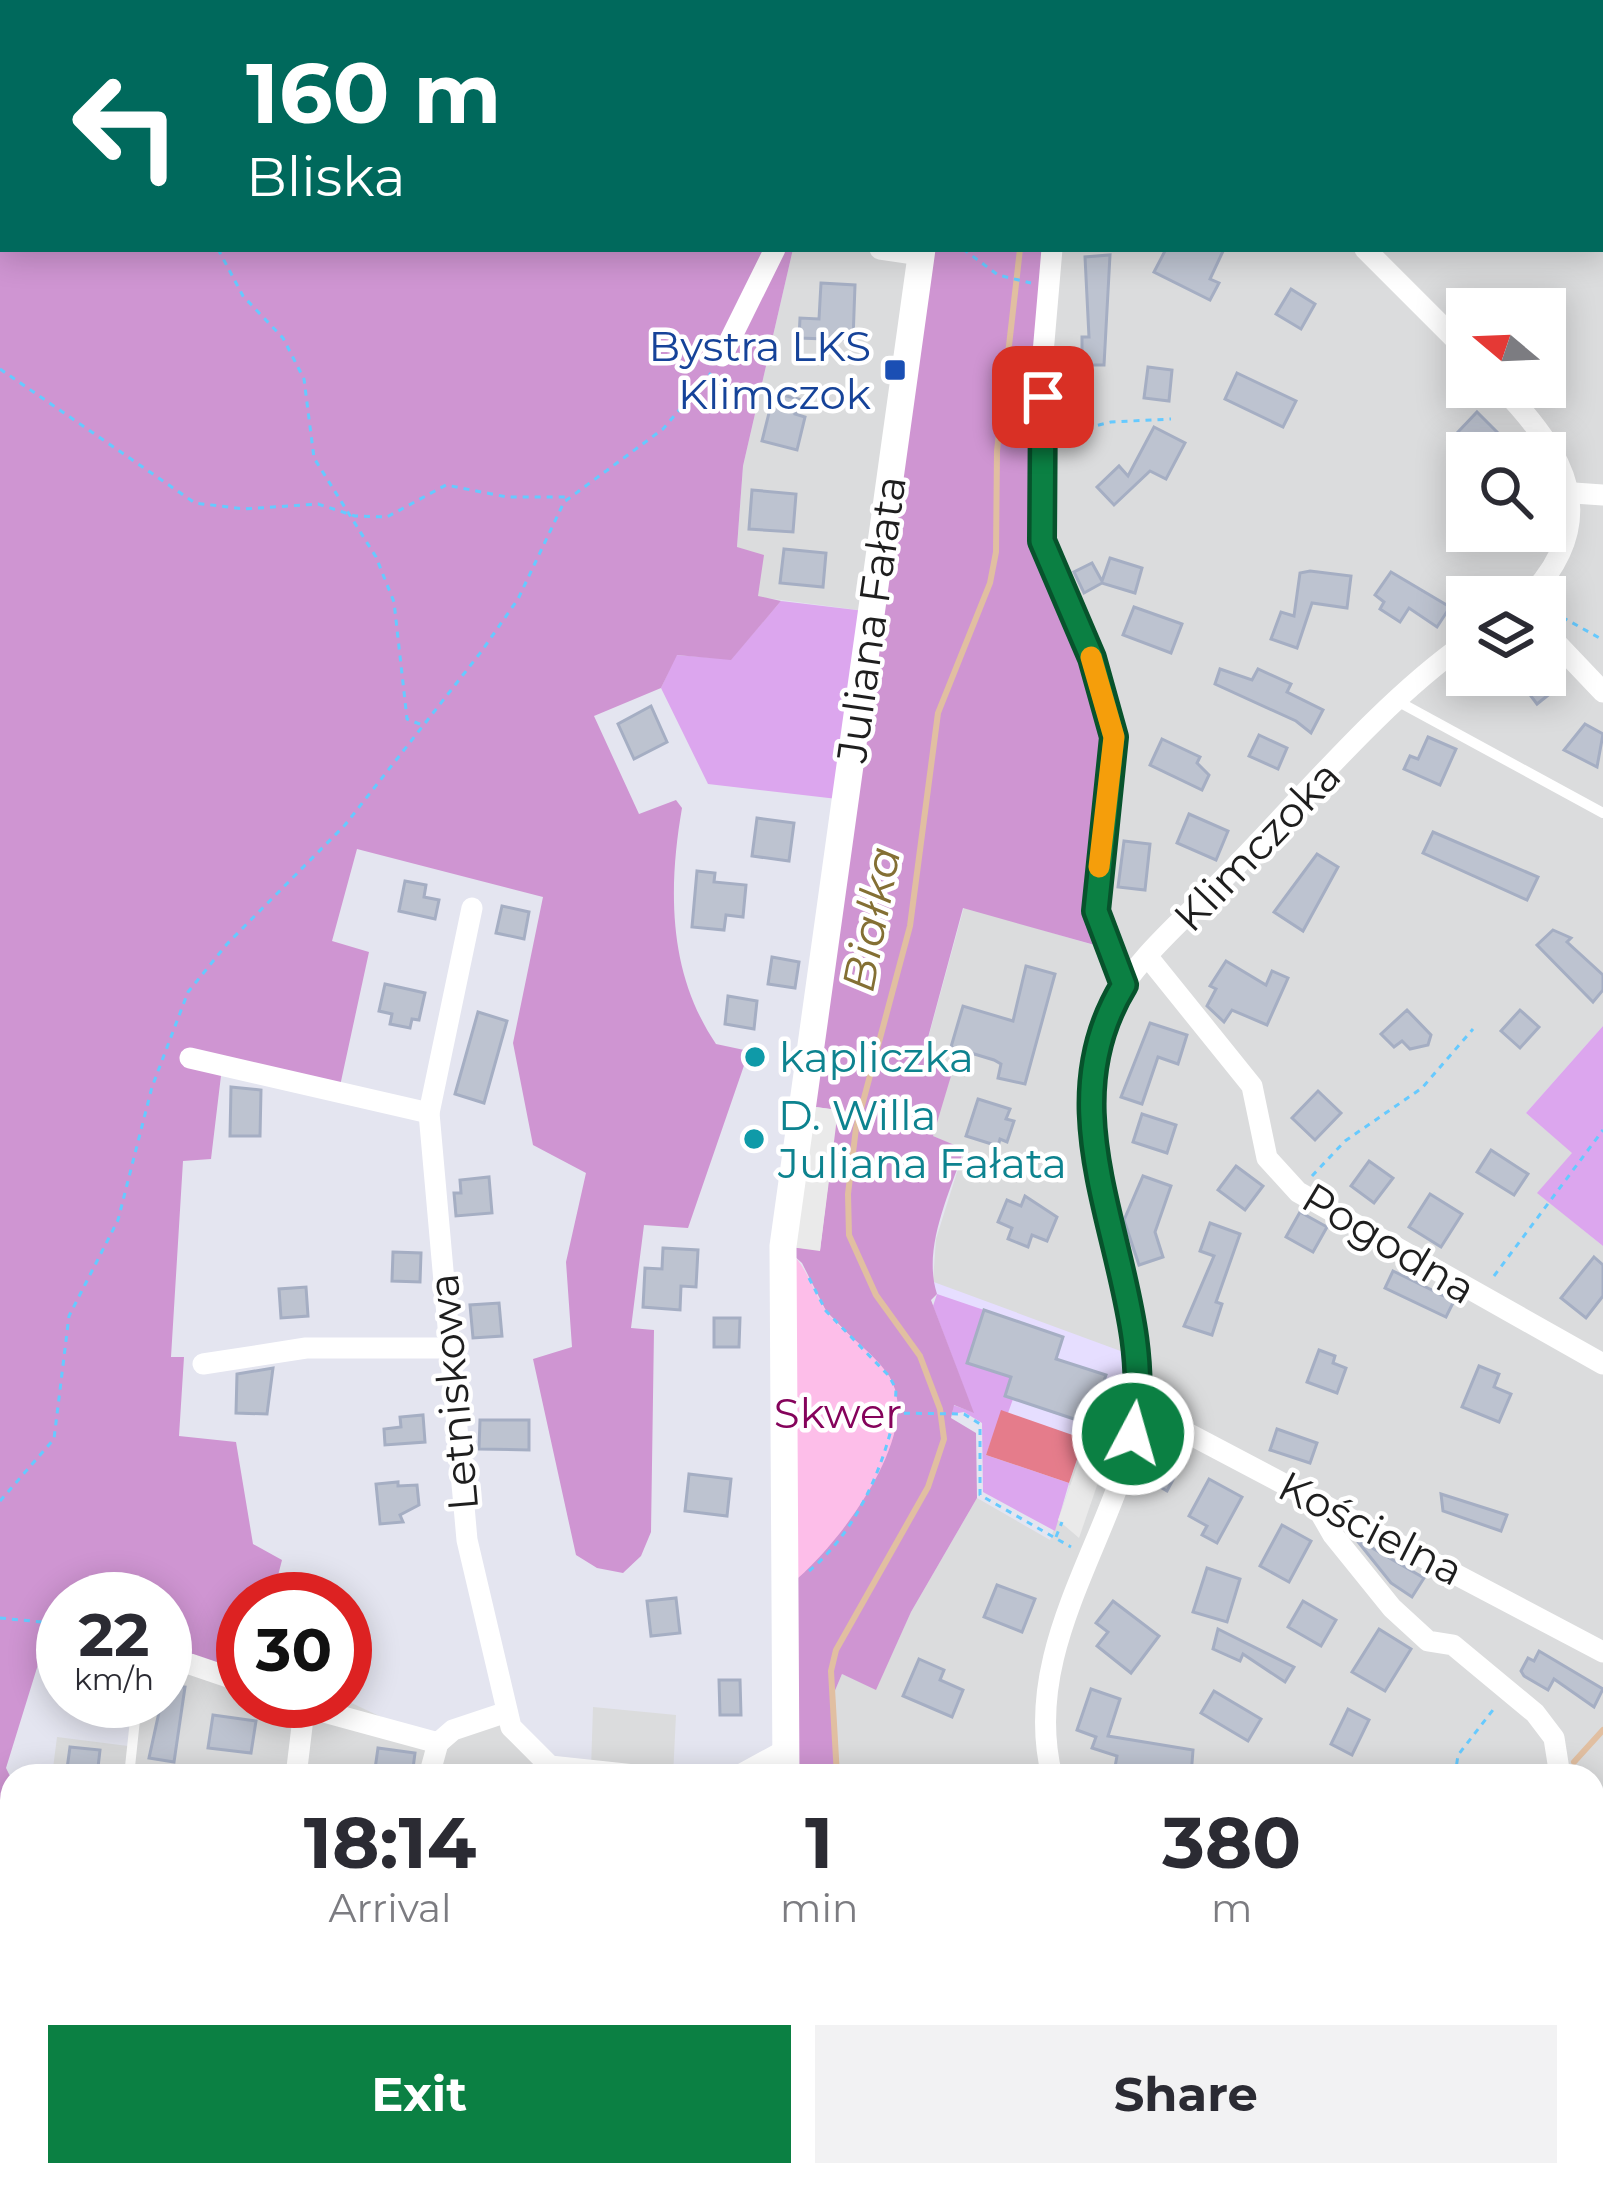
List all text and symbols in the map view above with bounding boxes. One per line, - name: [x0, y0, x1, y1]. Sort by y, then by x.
- text: 160 m: [246, 42, 501, 144]
- icon: left: [48, 48, 204, 204]
- text: Bliska: [246, 144, 406, 210]
- north arrow: [1446, 288, 1566, 408]
- map controls: [1446, 288, 1566, 696]
- place label: Bystra LKS Klimczok: [649, 320, 871, 420]
- pin: [992, 346, 1094, 448]
- marker: Bystra LKS Klimczok: [882, 357, 908, 383]
- icon: arrive: [1010, 364, 1076, 430]
- button: search: [1446, 432, 1566, 552]
- street label: Juliana Fałata: [825, 472, 917, 767]
- button: layers: [1446, 576, 1566, 696]
- street label: Klimczoka: [1163, 750, 1351, 942]
- water label: Białka: [830, 842, 911, 996]
- place label: kapliczka: [779, 1031, 974, 1083]
- marker: kapliczka: [742, 1044, 768, 1070]
- place label: D. Willa Juliana Fałata: [777, 1089, 1067, 1189]
- marker: D. Willa Juliana Fałata: [741, 1126, 767, 1152]
- street label: Pogodna: [1293, 1171, 1485, 1315]
- street label: Letniskowa: [417, 1271, 489, 1513]
- position arrow: [1070, 1371, 1196, 1497]
- park label: Skwer: [774, 1387, 902, 1439]
- street label: Kościelna: [1270, 1459, 1472, 1597]
- speed limit sign: 30: [216, 1572, 372, 1728]
- text: 22: [79, 1598, 149, 1671]
- text: km/h: [74, 1661, 154, 1698]
- text: 18:14: [304, 1798, 476, 1886]
- text: 1: [805, 1798, 833, 1886]
- text: 380: [1162, 1798, 1301, 1886]
- text: Arrival: [329, 1884, 452, 1932]
- text: min: [780, 1884, 858, 1932]
- text: m: [1211, 1884, 1252, 1932]
- button: Exit: [48, 2025, 791, 2163]
- button: Share: [815, 2025, 1557, 2163]

